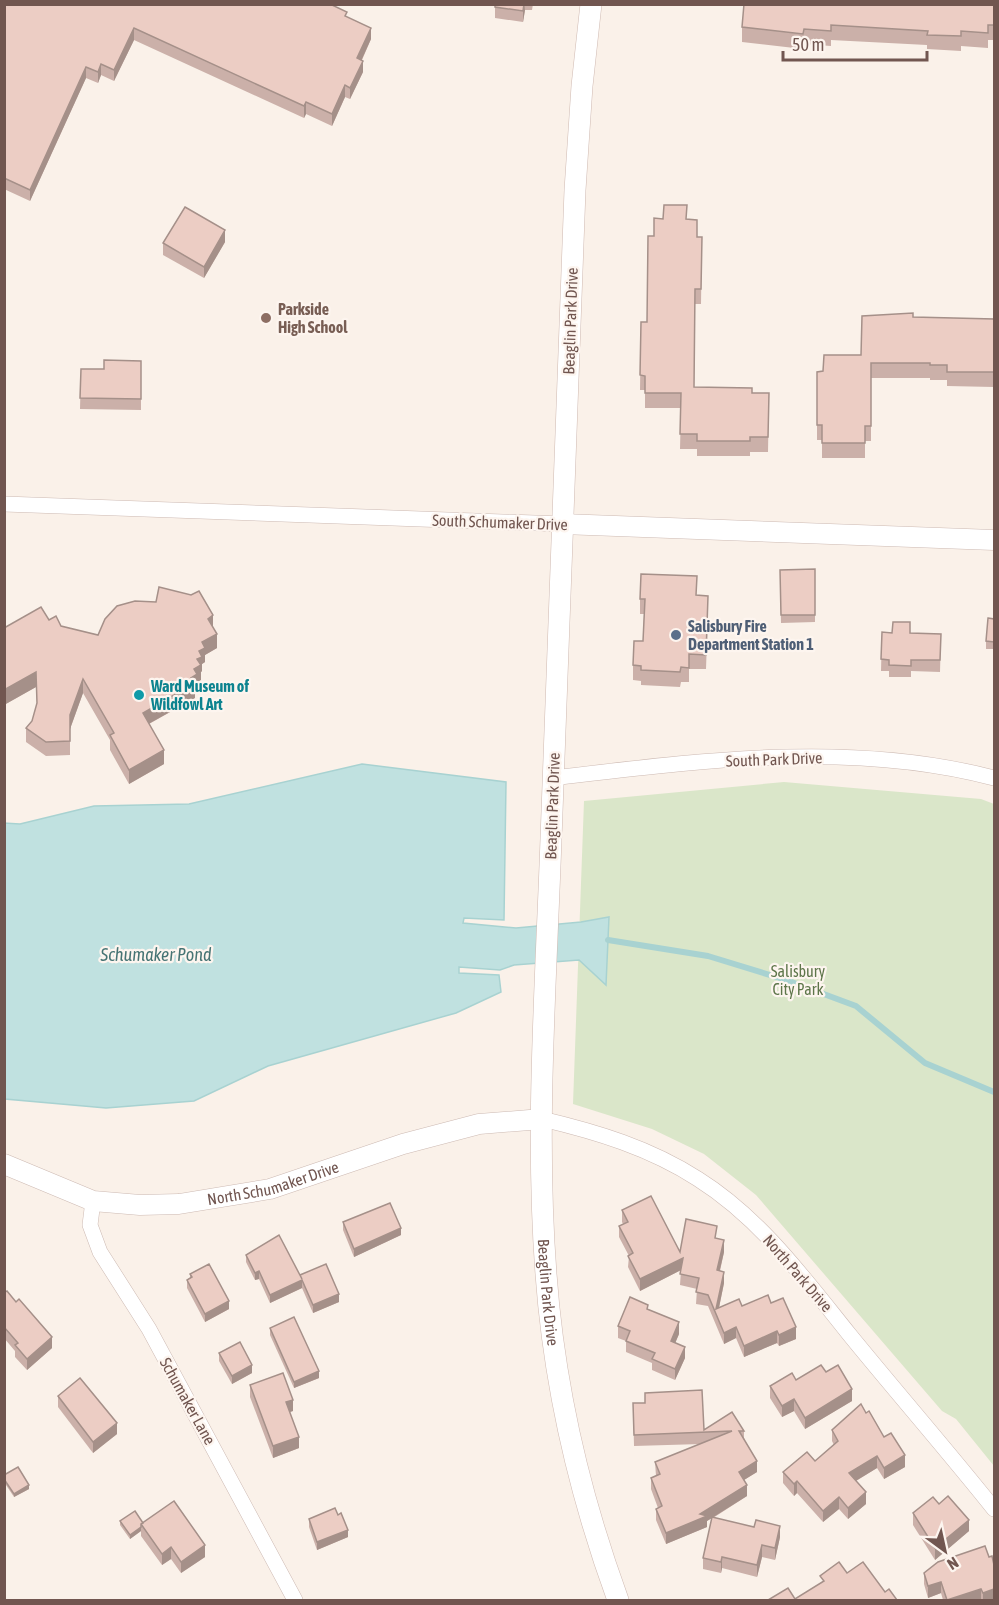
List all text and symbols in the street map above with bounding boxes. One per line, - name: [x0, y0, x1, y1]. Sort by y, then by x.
- scale bar: [783, 24, 927, 62]
- text: 50 m: [792, 34, 824, 55]
- street label: Beaglin Park Drive: [559, 267, 582, 375]
- place label: Parkside High School: [278, 300, 348, 336]
- marker: Parkside High School: [259, 311, 273, 325]
- street label: South Schumaker Drive: [432, 511, 568, 533]
- place label: Salisbury Fire Department Station 1: [688, 617, 814, 653]
- marker: Salisbury Fire Department Station 1: [669, 628, 683, 642]
- place label: Ward Museum of Wildfowl Art: [150, 677, 249, 713]
- marker: Ward Museum of Wildfowl Art: [132, 688, 146, 702]
- street label: South Park Drive: [725, 748, 823, 770]
- street label: Beaglin Park Drive: [541, 752, 564, 860]
- water label: Schumaker Pond: [100, 944, 212, 965]
- park label: Salisbury City Park: [771, 962, 826, 999]
- street label: North Schumaker Drive: [206, 1157, 341, 1208]
- street label: North Park Drive: [760, 1231, 836, 1315]
- street label: Beaglin Park Drive: [535, 1239, 563, 1347]
- street label: Schumaker Lane: [157, 1354, 219, 1448]
- north arrow: [915, 1521, 975, 1581]
- text: N: [944, 1553, 962, 1574]

